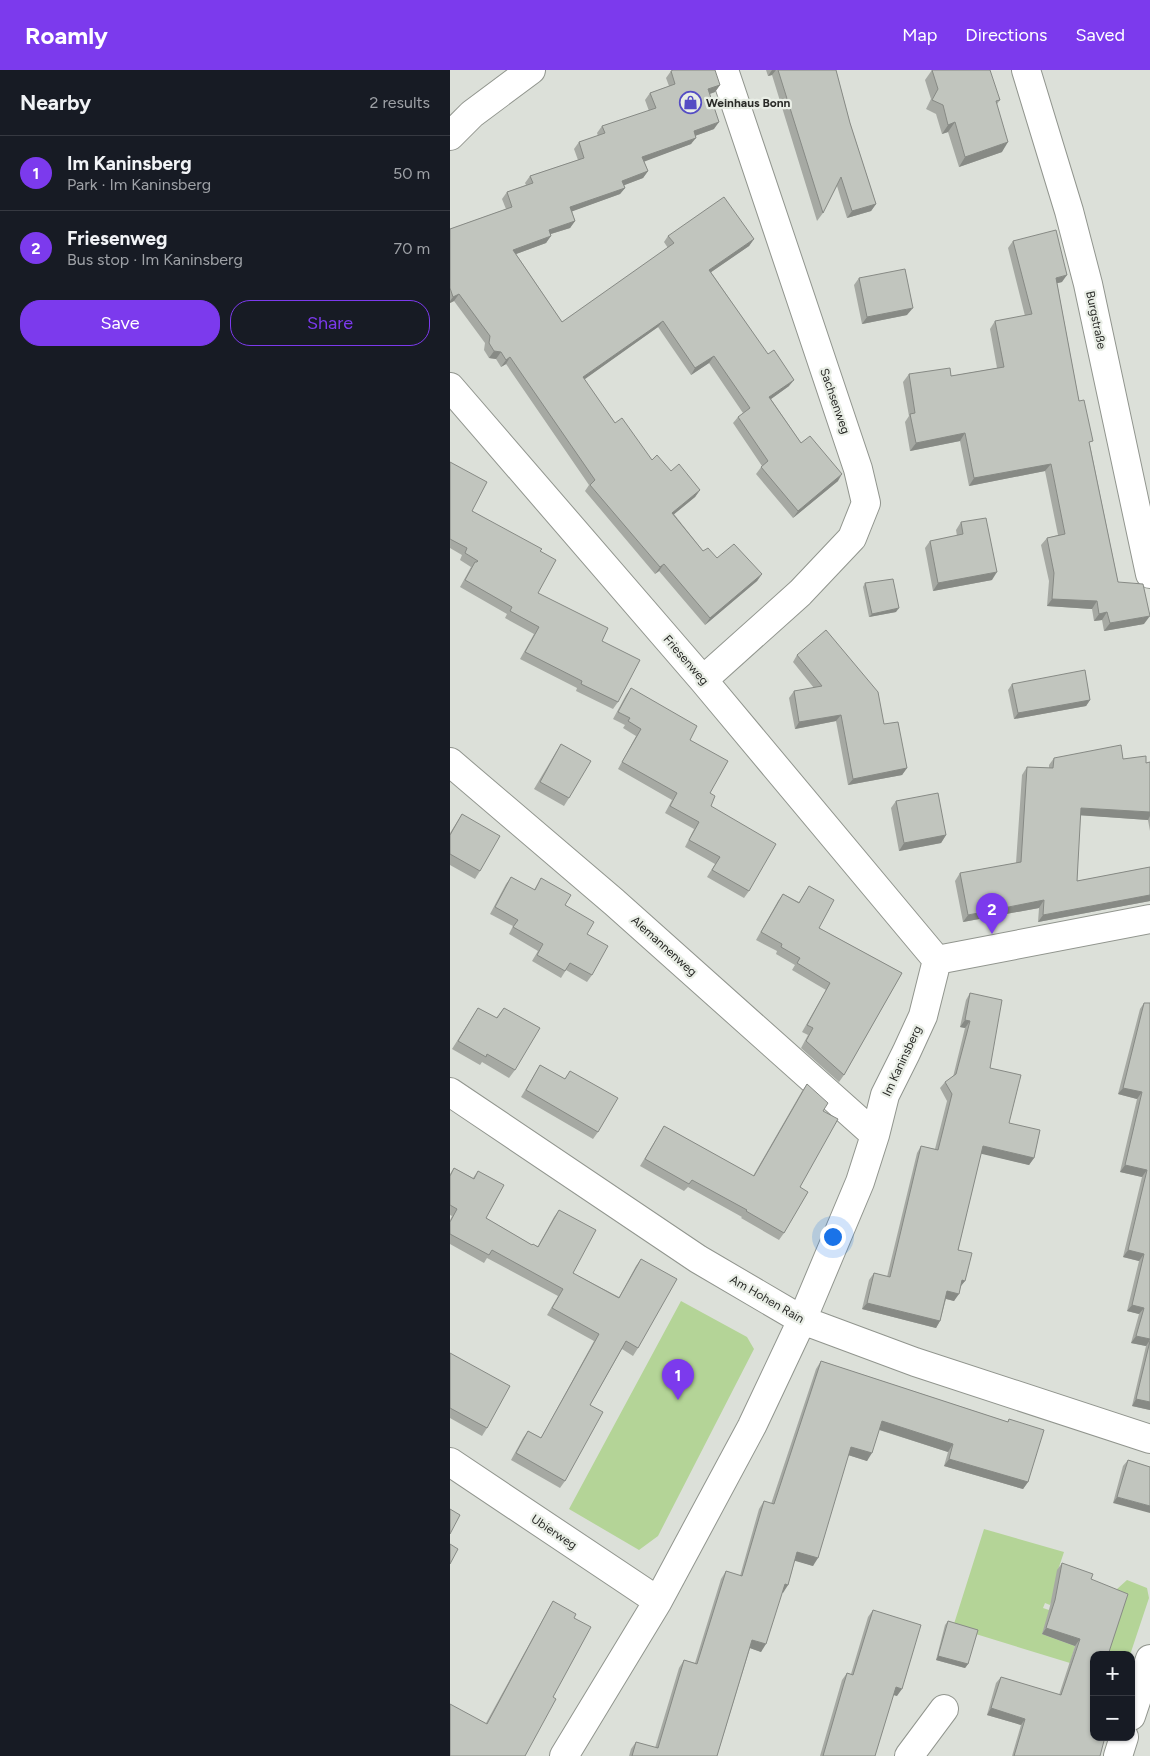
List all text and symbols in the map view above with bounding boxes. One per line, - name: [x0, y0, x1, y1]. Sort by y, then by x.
- text: Roamly: [25, 21, 108, 50]
- text: Map: [902, 24, 937, 46]
- text: Directions: [965, 24, 1047, 46]
- text: Saved: [1075, 24, 1125, 46]
- text: Nearby: [20, 90, 91, 115]
- shop icon: Weinhaus Bonn: [678, 91, 702, 115]
- text: 2 results: [370, 93, 430, 112]
- place label: Weinhaus Bonn: [706, 96, 791, 110]
- text: Im Kaninsberg: [67, 152, 192, 175]
- text: 1: [33, 164, 39, 183]
- text: 50 m: [393, 164, 430, 183]
- text: Park · Im Kaninsberg: [67, 175, 211, 194]
- text: Friesenweg: [67, 227, 167, 250]
- text: 2: [31, 239, 41, 258]
- text: 70 m: [394, 239, 430, 258]
- text: Bus stop · Im Kaninsberg: [67, 250, 243, 269]
- street label: Burgstraße: [1083, 290, 1109, 351]
- button: Save: [20, 300, 220, 346]
- button: Share: [230, 300, 430, 346]
- street label: Sachsenweg: [817, 366, 853, 436]
- street label: Friesenweg: [661, 632, 711, 688]
- pin: 2: [976, 893, 1008, 934]
- street label: Alemannenweg: [628, 913, 700, 979]
- street label: Im Kaninsberg: [880, 1023, 924, 1099]
- your location: [820, 1224, 846, 1250]
- street label: Am Hohen Rain: [727, 1272, 807, 1326]
- pin: 1: [662, 1359, 694, 1400]
- street label: Ubierweg: [529, 1512, 579, 1552]
- map controls: [1090, 1651, 1135, 1741]
- button: +: [1090, 1651, 1135, 1696]
- button: −: [1090, 1696, 1135, 1741]

